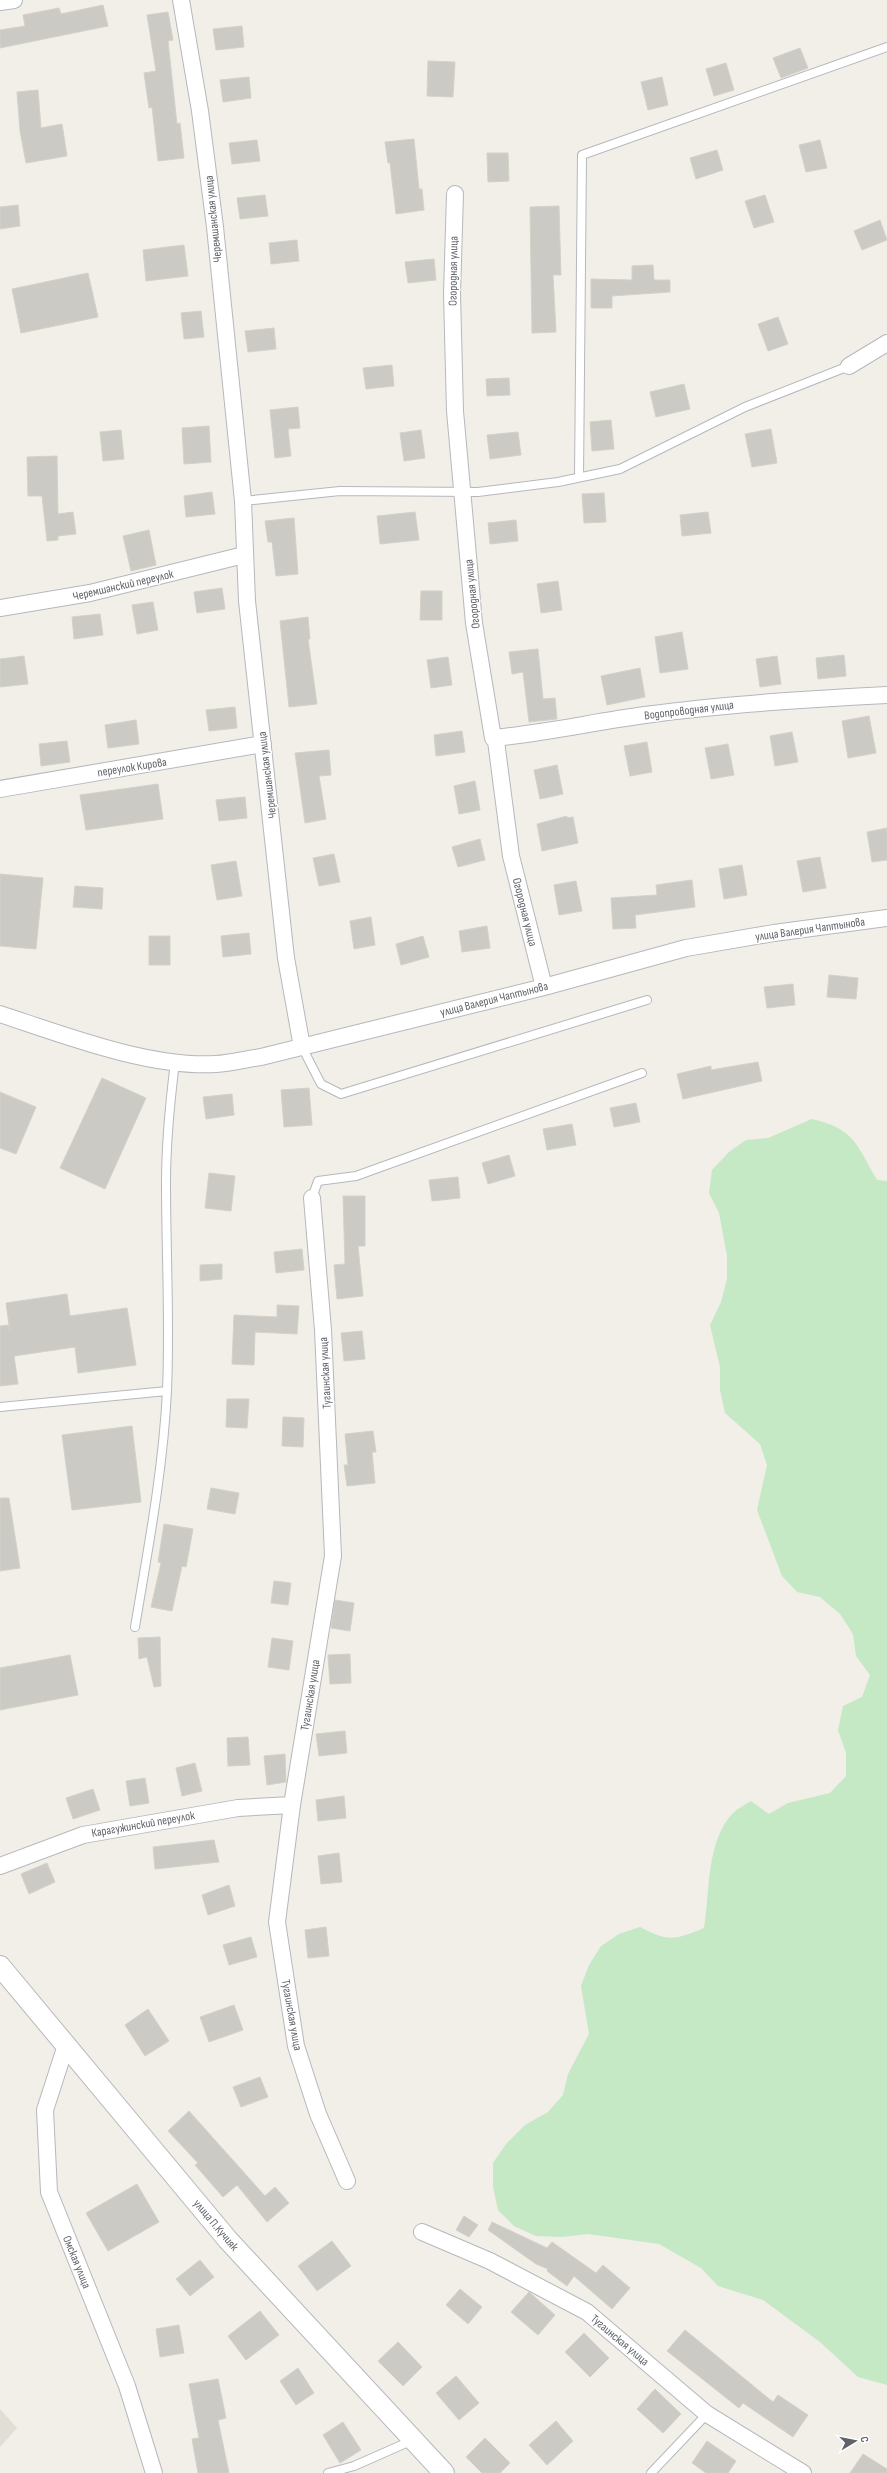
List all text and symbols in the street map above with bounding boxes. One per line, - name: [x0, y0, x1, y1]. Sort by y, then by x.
- street label: Черемшанская улица: [201, 174, 226, 263]
- street label: Огородная улица: [445, 236, 462, 306]
- street label: Огородная улица: [461, 558, 484, 629]
- street label: Черемшанский переулок: [71, 567, 175, 604]
- street label: Водопроводная улица: [644, 698, 735, 723]
- street label: Черемшанская улица: [255, 730, 280, 819]
- street label: переулок Кирова: [96, 755, 168, 780]
- street label: Огородная улица: [509, 876, 540, 948]
- street label: улица Валерия Чаптынова: [754, 914, 866, 945]
- street label: улица Валерия Чаптынова: [439, 979, 550, 1020]
- street label: Тугаинская улица: [316, 1336, 335, 1409]
- street label: Тугаинская улица: [297, 1658, 324, 1732]
- street label: Карагужинский переулок: [90, 1808, 196, 1841]
- street label: Тугаинская улица: [278, 1978, 305, 2052]
- street label: улица П.Кучияк: [190, 2197, 242, 2254]
- street label: Омская улица: [59, 2234, 94, 2291]
- street label: Тугаинская улица: [587, 2312, 652, 2369]
- north arrow: [835, 2421, 875, 2461]
- text: С: [857, 2435, 871, 2444]

